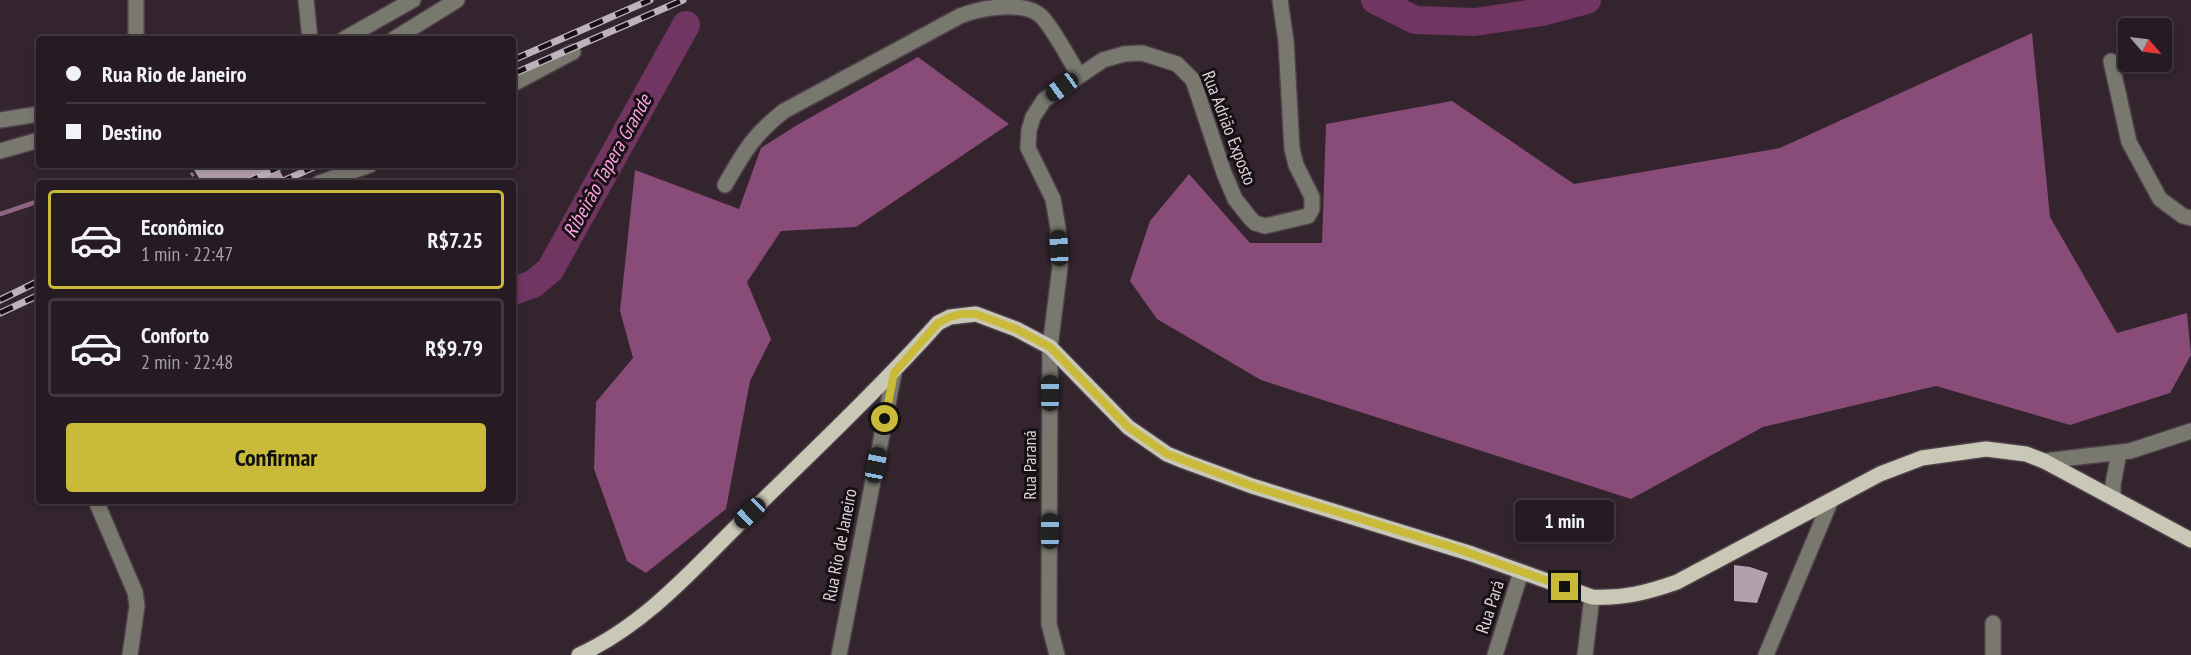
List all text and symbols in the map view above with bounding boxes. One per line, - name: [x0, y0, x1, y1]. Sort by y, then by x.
- north arrow: [2118, 18, 2172, 72]
- map controls: [2118, 18, 2172, 72]
- text: Rua Rio de Janeiro: [102, 60, 246, 88]
- street label: Rua Adrião Exposto: [1197, 68, 1262, 188]
- car: [1042, 69, 1082, 105]
- water label: Ribeirão Tapera Grande: [557, 88, 658, 242]
- text: Destino: [102, 118, 162, 146]
- icon: car: [69, 213, 123, 267]
- text: Econômico: [141, 213, 224, 241]
- text: R$7.25: [427, 226, 483, 254]
- car: [1049, 230, 1069, 266]
- text: 1 min · 22:47: [141, 241, 233, 267]
- icon: car: [69, 321, 123, 375]
- text: Conforto: [141, 321, 209, 349]
- text: R$9.79: [425, 334, 483, 362]
- text: 2 min · 22:48: [141, 349, 233, 375]
- car: [1041, 375, 1059, 411]
- route start: [871, 405, 898, 432]
- button: Confirmar: [66, 423, 486, 492]
- street label: Rua Paraná: [1018, 430, 1041, 500]
- car: [864, 446, 888, 484]
- street label: Rua Rio de Janeiro: [817, 486, 862, 603]
- car: [731, 494, 769, 532]
- callout: 1 min: [1516, 500, 1614, 542]
- text: 1 min: [1544, 508, 1585, 534]
- car: [1041, 513, 1059, 549]
- route end: [1551, 573, 1578, 600]
- street label: Rua Pará: [1470, 577, 1509, 636]

